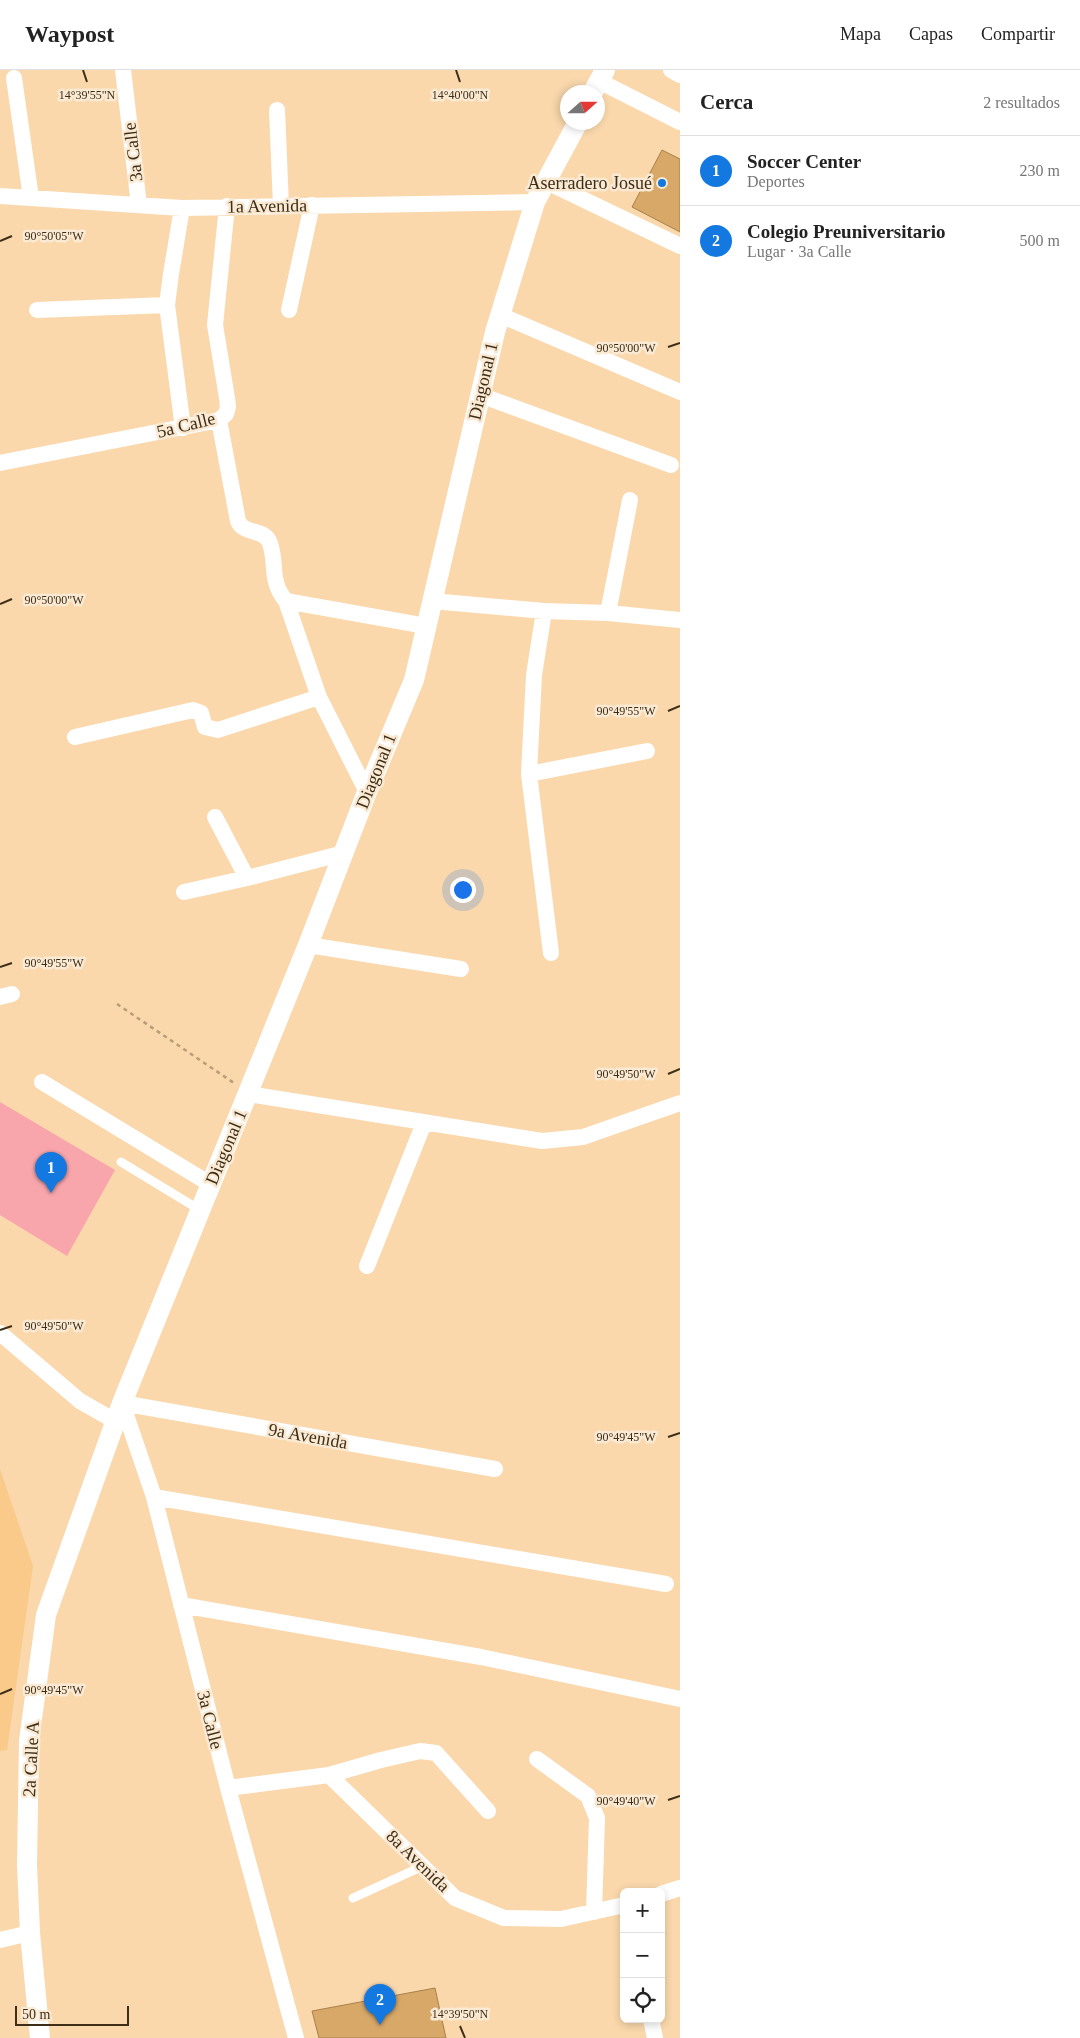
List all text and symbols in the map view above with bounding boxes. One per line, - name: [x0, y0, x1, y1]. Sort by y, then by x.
- text: Waypost: [25, 21, 114, 47]
- text: Mapa: [840, 24, 881, 44]
- text: Capas: [909, 24, 953, 44]
- text: Compartir: [981, 24, 1055, 44]
- north arrow: [560, 85, 605, 130]
- text: 14°39'55"N: [59, 88, 116, 102]
- text: 14°40'00"N: [432, 88, 489, 102]
- text: Cerca: [700, 90, 753, 114]
- text: 2 resultados: [983, 94, 1060, 111]
- street label: 3a Calle: [119, 121, 147, 183]
- text: Soccer Center: [747, 151, 861, 172]
- text: 1: [712, 162, 720, 179]
- text: 230 m: [1020, 162, 1060, 179]
- place label: Aserradero Josué: [528, 173, 652, 193]
- text: Deportes: [747, 173, 805, 190]
- marker: Aserradero Josué: [656, 177, 668, 189]
- street label: 1a Avenida: [227, 195, 307, 217]
- text: Colegio Preuniversitario: [747, 221, 946, 242]
- text: 90°50'05"W: [24, 229, 84, 243]
- text: 2: [712, 232, 720, 249]
- text: 500 m: [1020, 232, 1060, 249]
- text: Lugar · 3a Calle: [747, 243, 851, 260]
- street label: Diagonal 1: [464, 340, 502, 422]
- text: 90°50'00"W: [596, 341, 656, 355]
- street label: 5a Calle: [155, 408, 217, 442]
- text: 90°50'00"W: [24, 593, 84, 607]
- text: 90°49'55"W: [596, 704, 656, 718]
- street label: Diagonal 1: [352, 730, 400, 812]
- your location: [450, 877, 476, 903]
- text: 90°49'55"W: [24, 956, 84, 970]
- text: 90°49'50"W: [596, 1067, 656, 1081]
- street label: Diagonal 1: [201, 1107, 251, 1187]
- pin: 1: [35, 1152, 67, 1193]
- text: 90°49'50"W: [24, 1319, 84, 1333]
- street label: 9a Avenida: [267, 1419, 349, 1453]
- text: 90°49'45"W: [596, 1430, 656, 1444]
- text: 90°49'45"W: [24, 1683, 84, 1697]
- street label: 3a Calle: [193, 1689, 227, 1751]
- street label: 2a Calle A: [19, 1721, 43, 1797]
- text: 90°49'40"W: [596, 1794, 656, 1808]
- street label: 8a Avenida: [382, 1826, 454, 1896]
- map controls: [620, 1888, 665, 2023]
- button: +: [620, 1888, 665, 1933]
- button: −: [620, 1933, 665, 1978]
- button: locate: [620, 1978, 665, 2023]
- pin: 2: [364, 1984, 396, 2025]
- scale bar: [15, 2003, 129, 2026]
- text: 50 m: [22, 2007, 50, 2022]
- text: 14°39'50"N: [432, 2007, 489, 2021]

